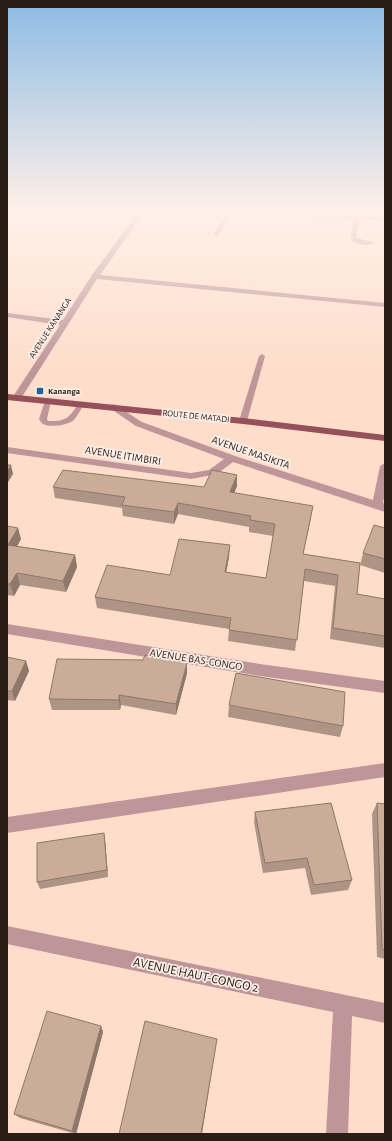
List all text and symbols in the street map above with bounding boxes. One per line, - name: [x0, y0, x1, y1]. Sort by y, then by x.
- street label: AVENUE KANANGA: [28, 296, 73, 360]
- marker: Kananga: [35, 386, 45, 396]
- place label: Kananga: [48, 387, 81, 396]
- street label: ROUTE DE MATADI: [162, 409, 230, 424]
- street label: AVENUE MASIKITA: [210, 434, 292, 471]
- street label: AVENUE ITIMBIRI: [84, 444, 162, 467]
- street label: AVENUE BAS-CONGO: [149, 647, 243, 672]
- street label: AVENUE HAUT-CONGO 2: [132, 956, 260, 995]

